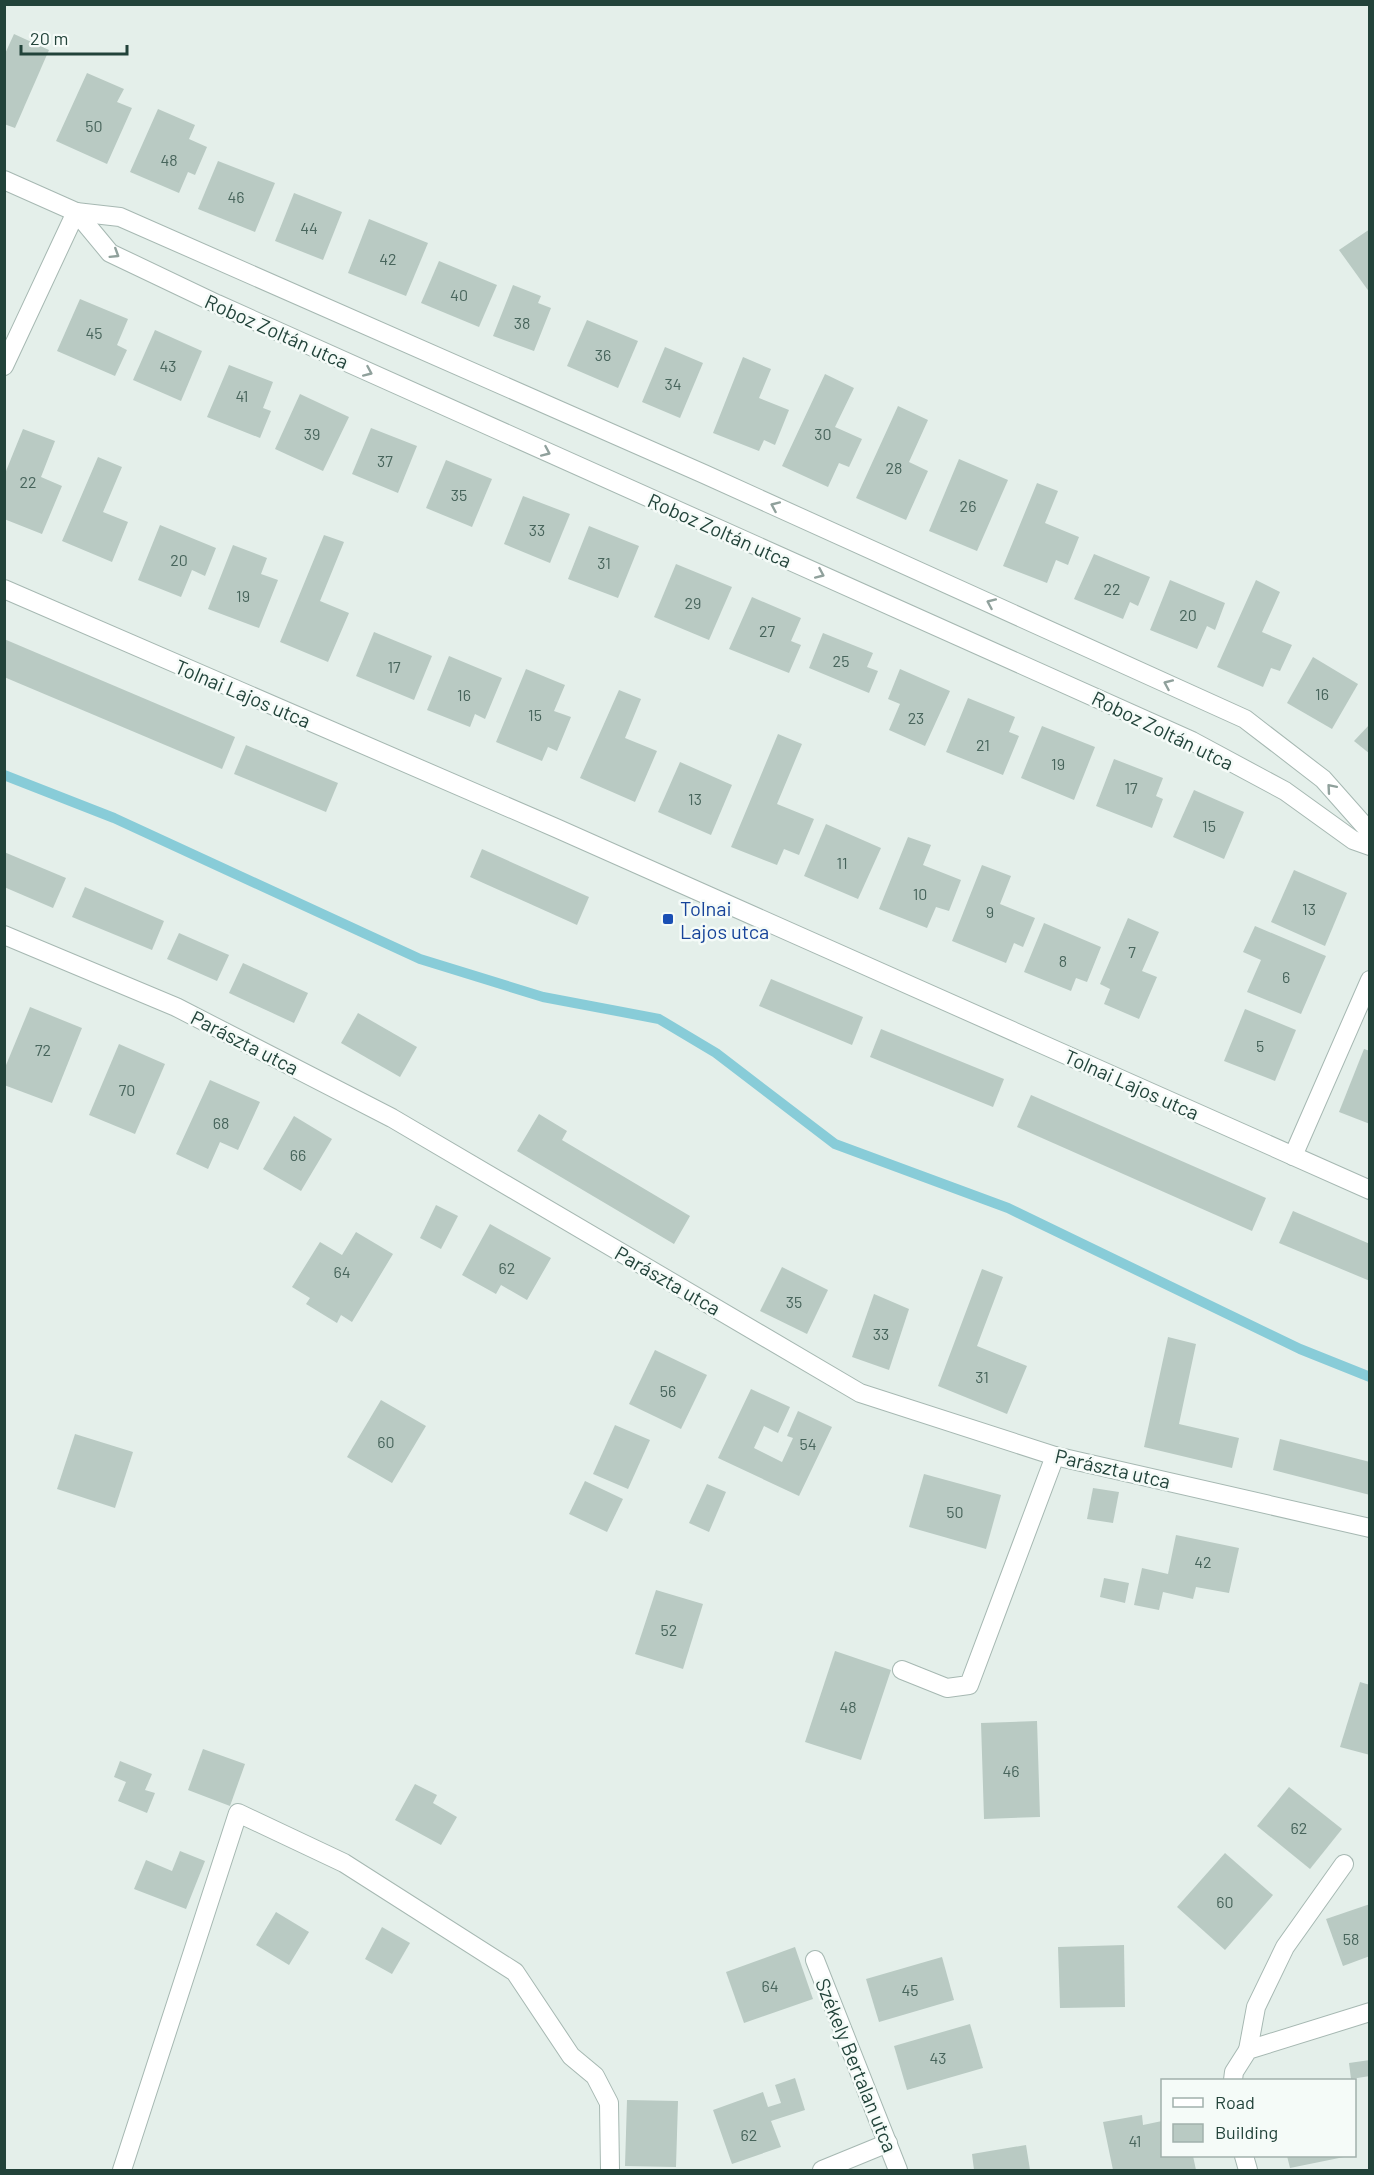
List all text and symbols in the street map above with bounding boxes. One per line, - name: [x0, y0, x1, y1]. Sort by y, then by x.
- scale bar: [21, 18, 128, 56]
- text: 20 m: [30, 27, 68, 49]
- house number: 50: [85, 116, 103, 135]
- house number: 48: [160, 150, 178, 169]
- house number: 46: [227, 187, 245, 206]
- house number: 44: [300, 218, 318, 237]
- one-way arrow: [109, 247, 120, 258]
- house number: 42: [379, 249, 397, 268]
- house number: 40: [450, 285, 468, 304]
- street label: Roboz Zoltán utca: [201, 289, 353, 373]
- house number: 38: [514, 313, 530, 332]
- house number: 45: [85, 323, 103, 342]
- house number: 36: [595, 345, 611, 364]
- house number: 43: [159, 356, 177, 375]
- one-way arrow: [362, 365, 373, 377]
- house number: 34: [664, 374, 682, 393]
- house number: 41: [236, 386, 248, 405]
- house number: 39: [304, 424, 320, 443]
- house number: 30: [814, 424, 832, 443]
- one-way arrow: [540, 444, 551, 456]
- house number: 37: [377, 451, 393, 470]
- house number: 28: [886, 458, 902, 477]
- house number: 22: [19, 472, 37, 491]
- house number: 35: [451, 485, 467, 504]
- street label: Roboz Zoltán utca: [644, 488, 796, 572]
- house number: 26: [960, 496, 976, 515]
- one-way arrow: [770, 501, 781, 513]
- house number: 33: [529, 520, 545, 539]
- house number: 20: [170, 550, 188, 569]
- house number: 31: [597, 553, 611, 572]
- one-way arrow: [813, 567, 824, 579]
- house number: 22: [1103, 579, 1121, 598]
- house number: 19: [236, 586, 250, 605]
- house number: 29: [685, 593, 701, 612]
- one-way arrow: [986, 599, 997, 611]
- house number: 20: [1179, 605, 1197, 624]
- house number: 27: [759, 621, 775, 640]
- house number: 25: [833, 651, 849, 670]
- street label: Tolnai Lajos utca: [172, 654, 314, 732]
- house number: 17: [387, 657, 401, 676]
- one-way arrow: [1164, 679, 1175, 691]
- house number: 16: [1315, 684, 1329, 703]
- house number: 16: [457, 685, 471, 704]
- street label: Roboz Zoltán utca: [1088, 685, 1238, 775]
- house number: 15: [528, 705, 542, 724]
- house number: 23: [908, 708, 924, 727]
- house number: 21: [976, 735, 990, 754]
- house number: 19: [1051, 754, 1065, 773]
- house number: 17: [1124, 778, 1138, 797]
- one-way arrow: [1327, 784, 1338, 795]
- house number: 13: [688, 789, 702, 808]
- house number: 15: [1202, 816, 1216, 835]
- house number: 11: [836, 853, 848, 872]
- house number: 10: [913, 884, 927, 903]
- place label: Tolnai Lajos utca: [680, 896, 769, 943]
- house number: 13: [1302, 899, 1316, 918]
- house number: 9: [986, 902, 994, 921]
- marker: Tolnai Lajos utca: [661, 912, 675, 926]
- house number: 7: [1128, 942, 1136, 961]
- house number: 8: [1059, 951, 1067, 970]
- house number: 6: [1282, 967, 1290, 986]
- street label: Parászta utca: [187, 1005, 303, 1079]
- house number: 5: [1256, 1036, 1264, 1055]
- house number: 72: [35, 1040, 51, 1059]
- street label: Tolnai Lajos utca: [1061, 1044, 1203, 1124]
- house number: 70: [119, 1080, 135, 1099]
- house number: 68: [213, 1113, 229, 1132]
- house number: 66: [290, 1145, 306, 1164]
- street label: Parászta utca: [611, 1240, 725, 1320]
- house number: 62: [499, 1258, 515, 1277]
- house number: 64: [333, 1262, 351, 1281]
- house number: 35: [786, 1292, 802, 1311]
- house number: 33: [873, 1324, 889, 1343]
- house number: 31: [975, 1367, 989, 1386]
- house number: 56: [660, 1381, 676, 1400]
- house number: 60: [377, 1432, 395, 1451]
- house number: 54: [799, 1434, 817, 1453]
- street label: Parászta utca: [1053, 1443, 1173, 1493]
- house number: 50: [946, 1502, 964, 1521]
- house number: 42: [1194, 1552, 1212, 1571]
- house number: 52: [661, 1620, 677, 1639]
- house number: 48: [839, 1697, 857, 1716]
- house number: 46: [1002, 1761, 1020, 1780]
- house number: 62: [1291, 1818, 1307, 1837]
- house number: 60: [1216, 1892, 1234, 1911]
- house number: 58: [1343, 1929, 1359, 1948]
- street label: Székely Bertalan utca: [811, 1974, 903, 2156]
- house number: 64: [761, 1976, 779, 1995]
- house number: 45: [901, 1980, 919, 1999]
- house number: 43: [929, 2048, 947, 2067]
- legend: [1161, 2079, 1356, 2157]
- text: Road: [1215, 2091, 1255, 2113]
- text: Building: [1215, 2121, 1278, 2143]
- house number: 62: [741, 2125, 757, 2144]
- house number: 41: [1129, 2131, 1141, 2150]

